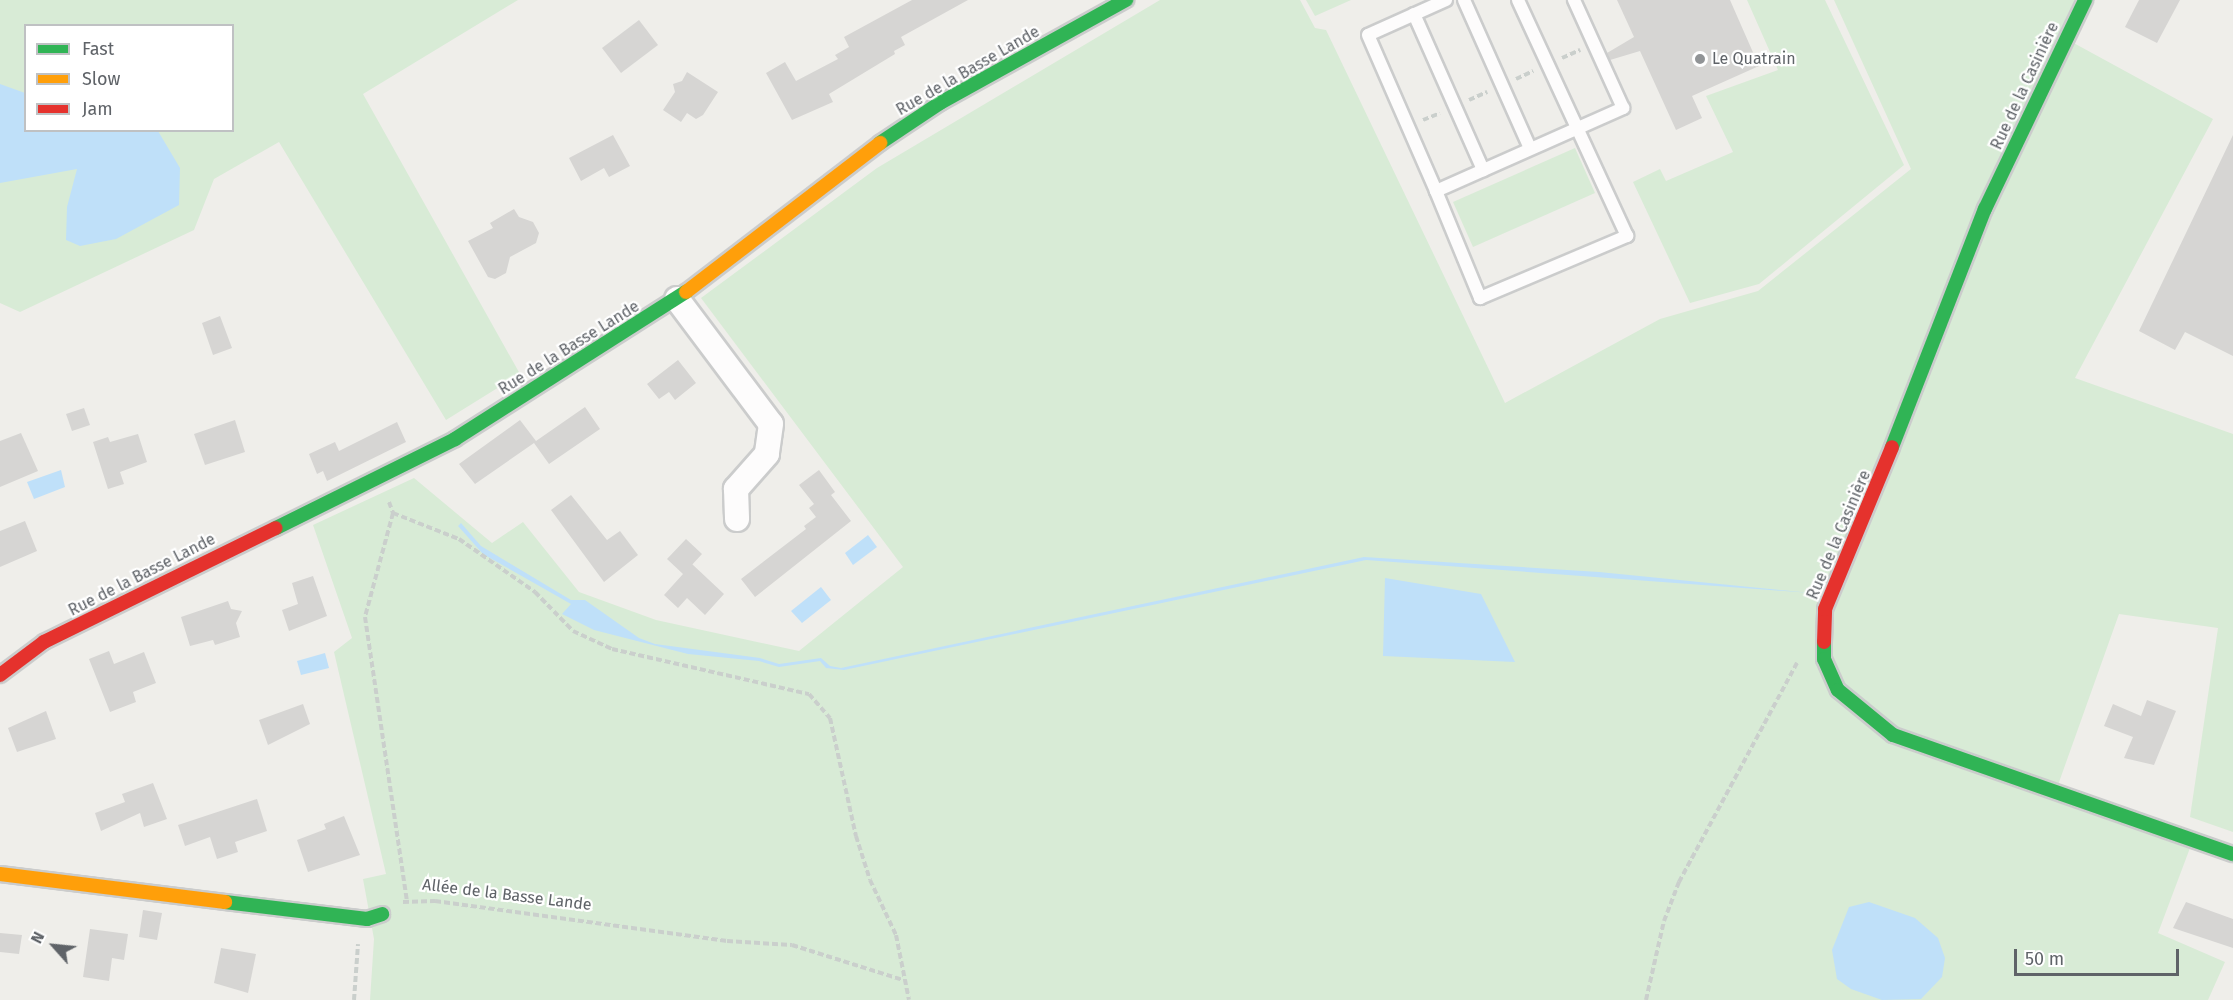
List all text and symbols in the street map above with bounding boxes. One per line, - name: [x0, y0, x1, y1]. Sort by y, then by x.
- street label: Rue de la Casinière: [1987, 19, 2063, 153]
- street label: Rue de la Basse Lande: [893, 22, 1043, 120]
- legend: [24, 24, 234, 132]
- text: Fast: [82, 38, 114, 60]
- place label: Le Quatrain: [1712, 49, 1796, 69]
- marker: Le Quatrain: [1693, 52, 1707, 66]
- text: Slow: [82, 68, 120, 90]
- text: Jam: [82, 98, 113, 120]
- street label: Rue de la Basse Lande: [495, 297, 643, 399]
- street label: Rue de la Casinière: [1803, 468, 1875, 602]
- street label: Rue de la Basse Lande: [65, 530, 219, 620]
- street label: Allée de la Basse Lande: [421, 875, 593, 915]
- north arrow: [24, 916, 84, 976]
- text: N: [27, 929, 48, 947]
- scale bar: [2017, 937, 2182, 975]
- text: 50 m: [2025, 948, 2064, 970]

